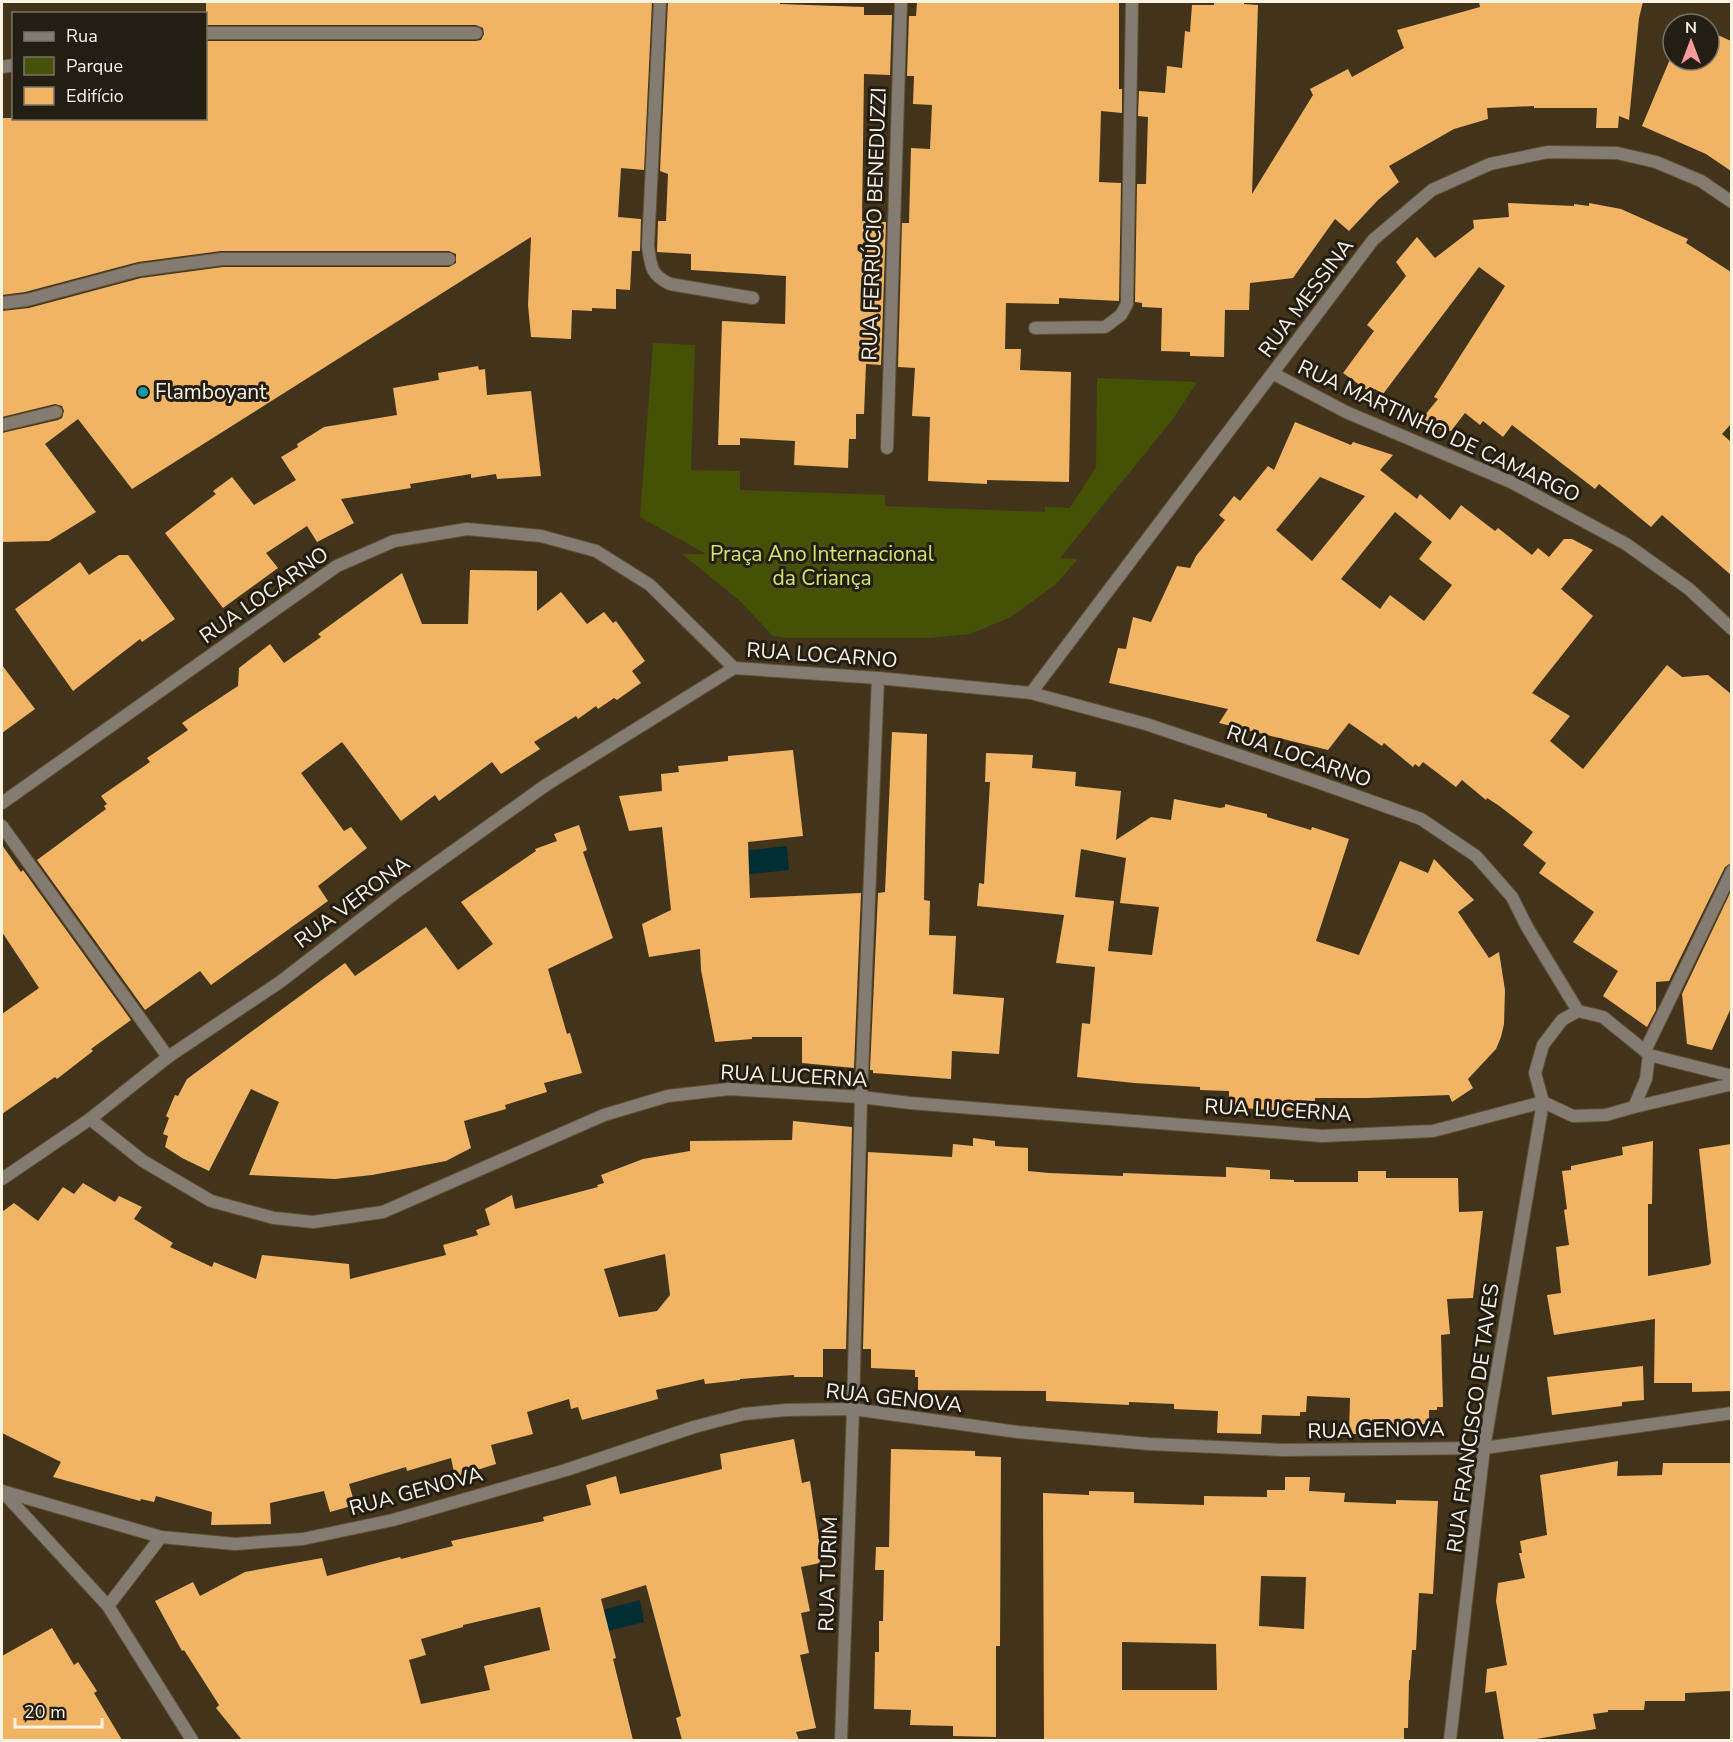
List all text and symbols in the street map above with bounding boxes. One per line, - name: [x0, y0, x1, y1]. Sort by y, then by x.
- legend: [12, 12, 207, 120]
- north arrow: [1661, 12, 1721, 72]
- text: N: [1685, 17, 1697, 39]
- text: Rua: [66, 24, 98, 48]
- text: Parque: [66, 54, 123, 78]
- text: Edifício: [66, 84, 124, 108]
- street label: RUA FERRÚCIO BENEDUZZI: [855, 87, 893, 361]
- street label: RUA MESSINA: [1252, 233, 1360, 363]
- street label: RUA MARTINHO DE CAMARGO: [1293, 353, 1585, 509]
- place label: Flamboyant: [155, 378, 267, 406]
- marker: Flamboyant: [136, 385, 150, 399]
- street label: RUA LOCARNO: [194, 540, 334, 650]
- park label: Praça Ano Internacional da Criança: [710, 540, 935, 592]
- street label: RUA LOCARNO: [745, 636, 899, 674]
- street label: RUA LOCARNO: [1223, 718, 1375, 794]
- street label: RUA VERONA: [289, 849, 415, 955]
- street label: RUA LUCERNA: [720, 1058, 868, 1094]
- street label: RUA LUCERNA: [1204, 1092, 1352, 1128]
- street label: RUA FRANCISCO DE TAVES: [1440, 1282, 1506, 1554]
- street label: RUA GENOVA: [824, 1377, 964, 1419]
- street label: RUA GENOVA: [1307, 1415, 1445, 1445]
- street label: RUA GENOVA: [346, 1460, 486, 1522]
- street label: RUA TURIM: [812, 1516, 844, 1632]
- scale bar: [15, 1691, 102, 1729]
- text: 20 m: [24, 1700, 66, 1724]

